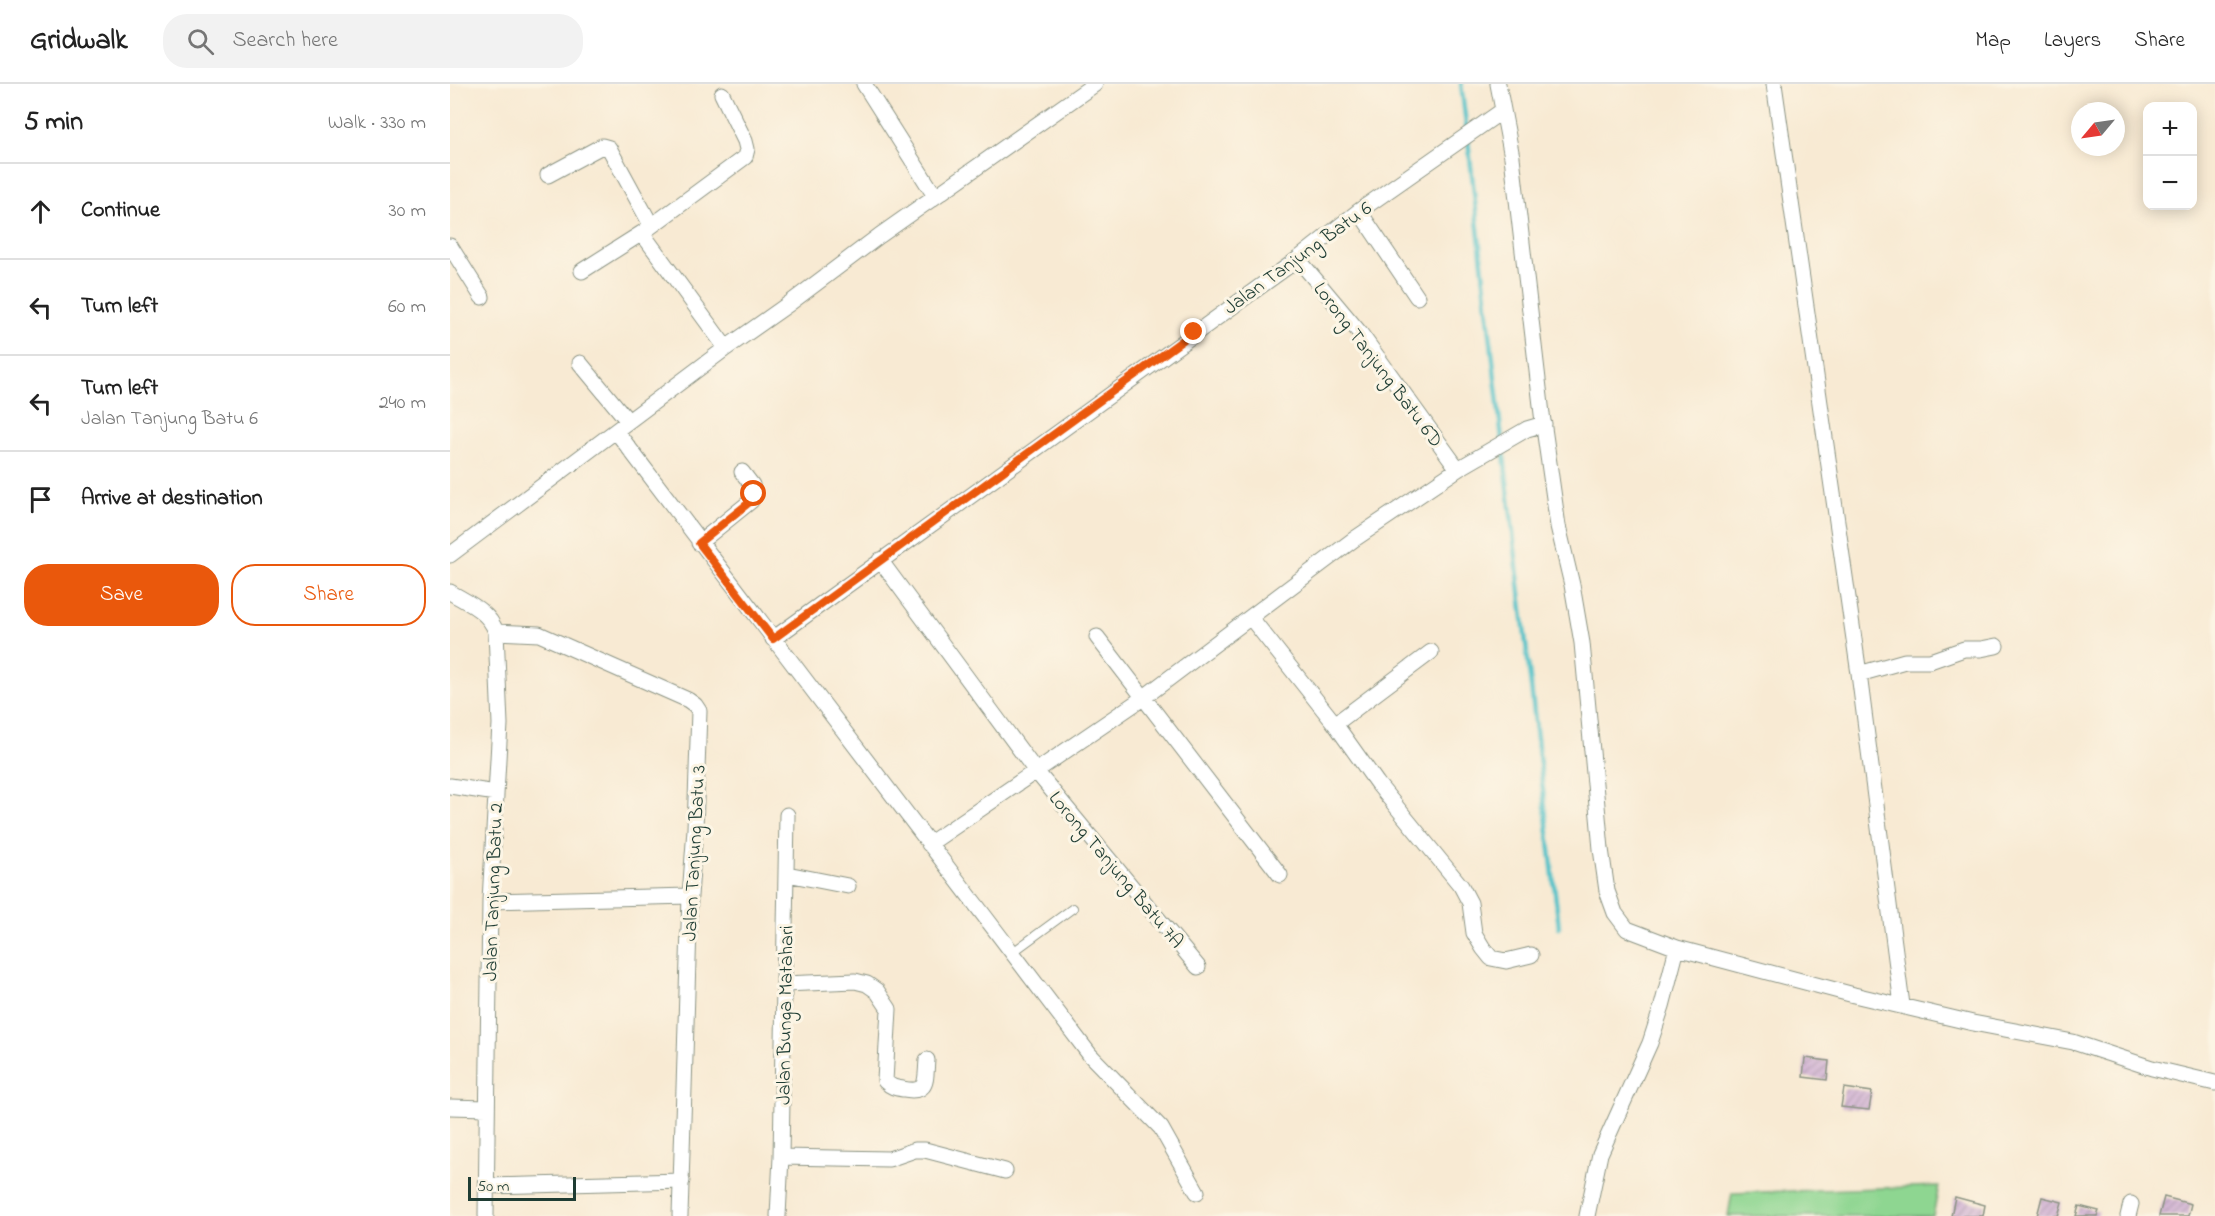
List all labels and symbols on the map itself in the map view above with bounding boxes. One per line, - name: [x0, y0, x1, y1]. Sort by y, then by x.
- north arrow: [2071, 102, 2125, 156]
- street label: Jalan Tanjung Batu 6: [1218, 195, 1379, 324]
- street label: Lorong Tanjung Batu 6D: [1304, 277, 1449, 455]
- route end: [1180, 318, 1206, 344]
- route start: [740, 480, 766, 506]
- street label: Jalan Tanjung Batu 3: [676, 764, 716, 942]
- street label: Lorong Tanjung Batu 7A: [1040, 786, 1190, 956]
- street label: Jalan Tanjung Batu 2: [477, 802, 513, 982]
- street label: Jalan Bunga Matahari: [770, 925, 804, 1105]
- scale bar: [468, 1174, 576, 1202]

